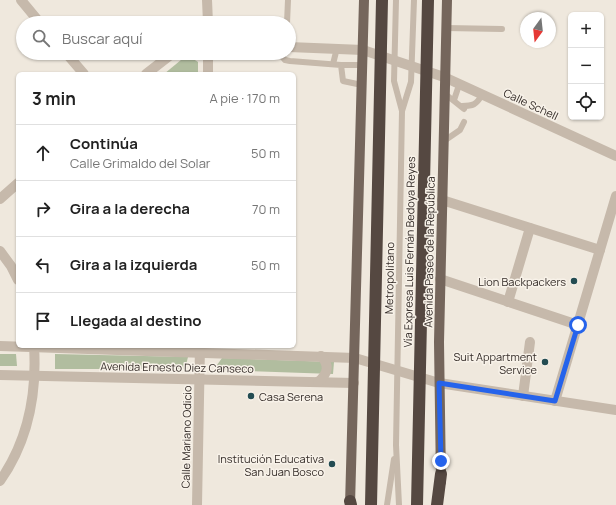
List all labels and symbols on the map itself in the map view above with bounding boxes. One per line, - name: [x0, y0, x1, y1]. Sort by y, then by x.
- north arrow: [520, 12, 556, 48]
- street label: Calle Schell: [501, 85, 561, 123]
- street label: Vía Expresa Luis Fernán Bedoya Reyes: [400, 156, 418, 348]
- street label: Avenida Paseo de la República: [420, 176, 438, 328]
- street label: Metropolitano: [381, 241, 397, 314]
- place label: Lion Backpackers: [478, 274, 566, 289]
- marker: Lion Backpackers: [569, 276, 579, 286]
- route start: [569, 316, 587, 334]
- place label: Suit Appartment Service: [454, 349, 538, 377]
- marker: Suit Appartment Service: [540, 357, 550, 367]
- street label: Avenida Ernesto Diez Canseco: [100, 358, 254, 376]
- street label: Calle Mariano Odicio: [178, 385, 194, 489]
- place label: Casa Serena: [259, 389, 323, 404]
- marker: Casa Serena: [246, 391, 256, 401]
- place label: Institución Educativa San Juan Bosco: [218, 451, 324, 479]
- route end: [432, 452, 450, 470]
- marker: Institución Educativa San Juan Bosco: [327, 459, 337, 469]

